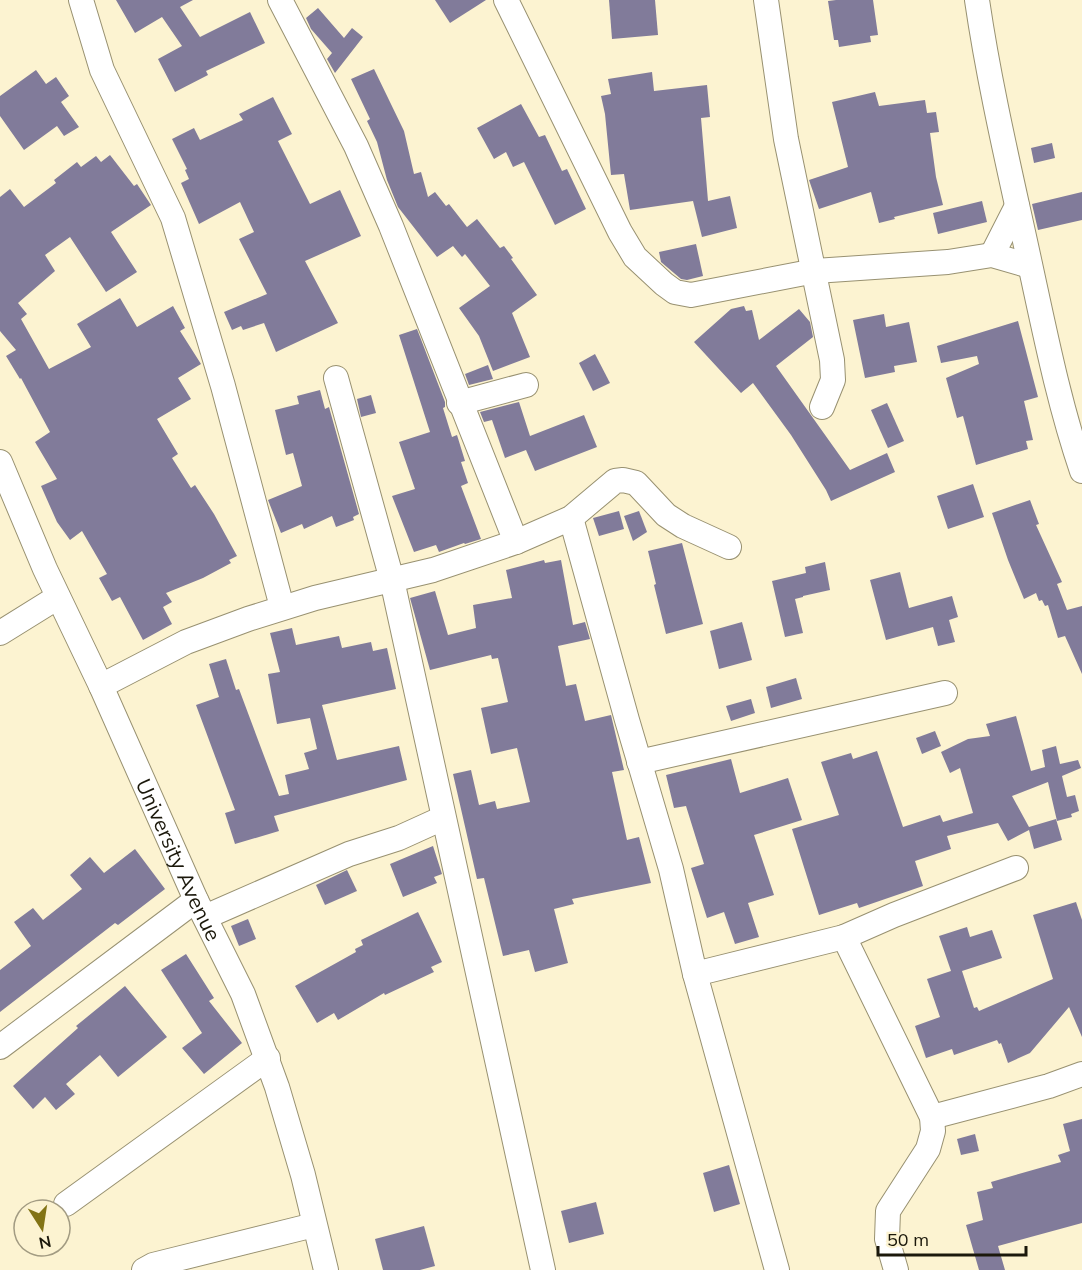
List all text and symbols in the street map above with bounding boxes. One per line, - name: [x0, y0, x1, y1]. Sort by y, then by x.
- street label: University Avenue: [131, 774, 227, 945]
- north arrow: [12, 1198, 72, 1258]
- scale bar: [878, 1219, 1026, 1257]
- text: 50 m: [887, 1228, 929, 1251]
- text: N: [37, 1232, 53, 1254]

